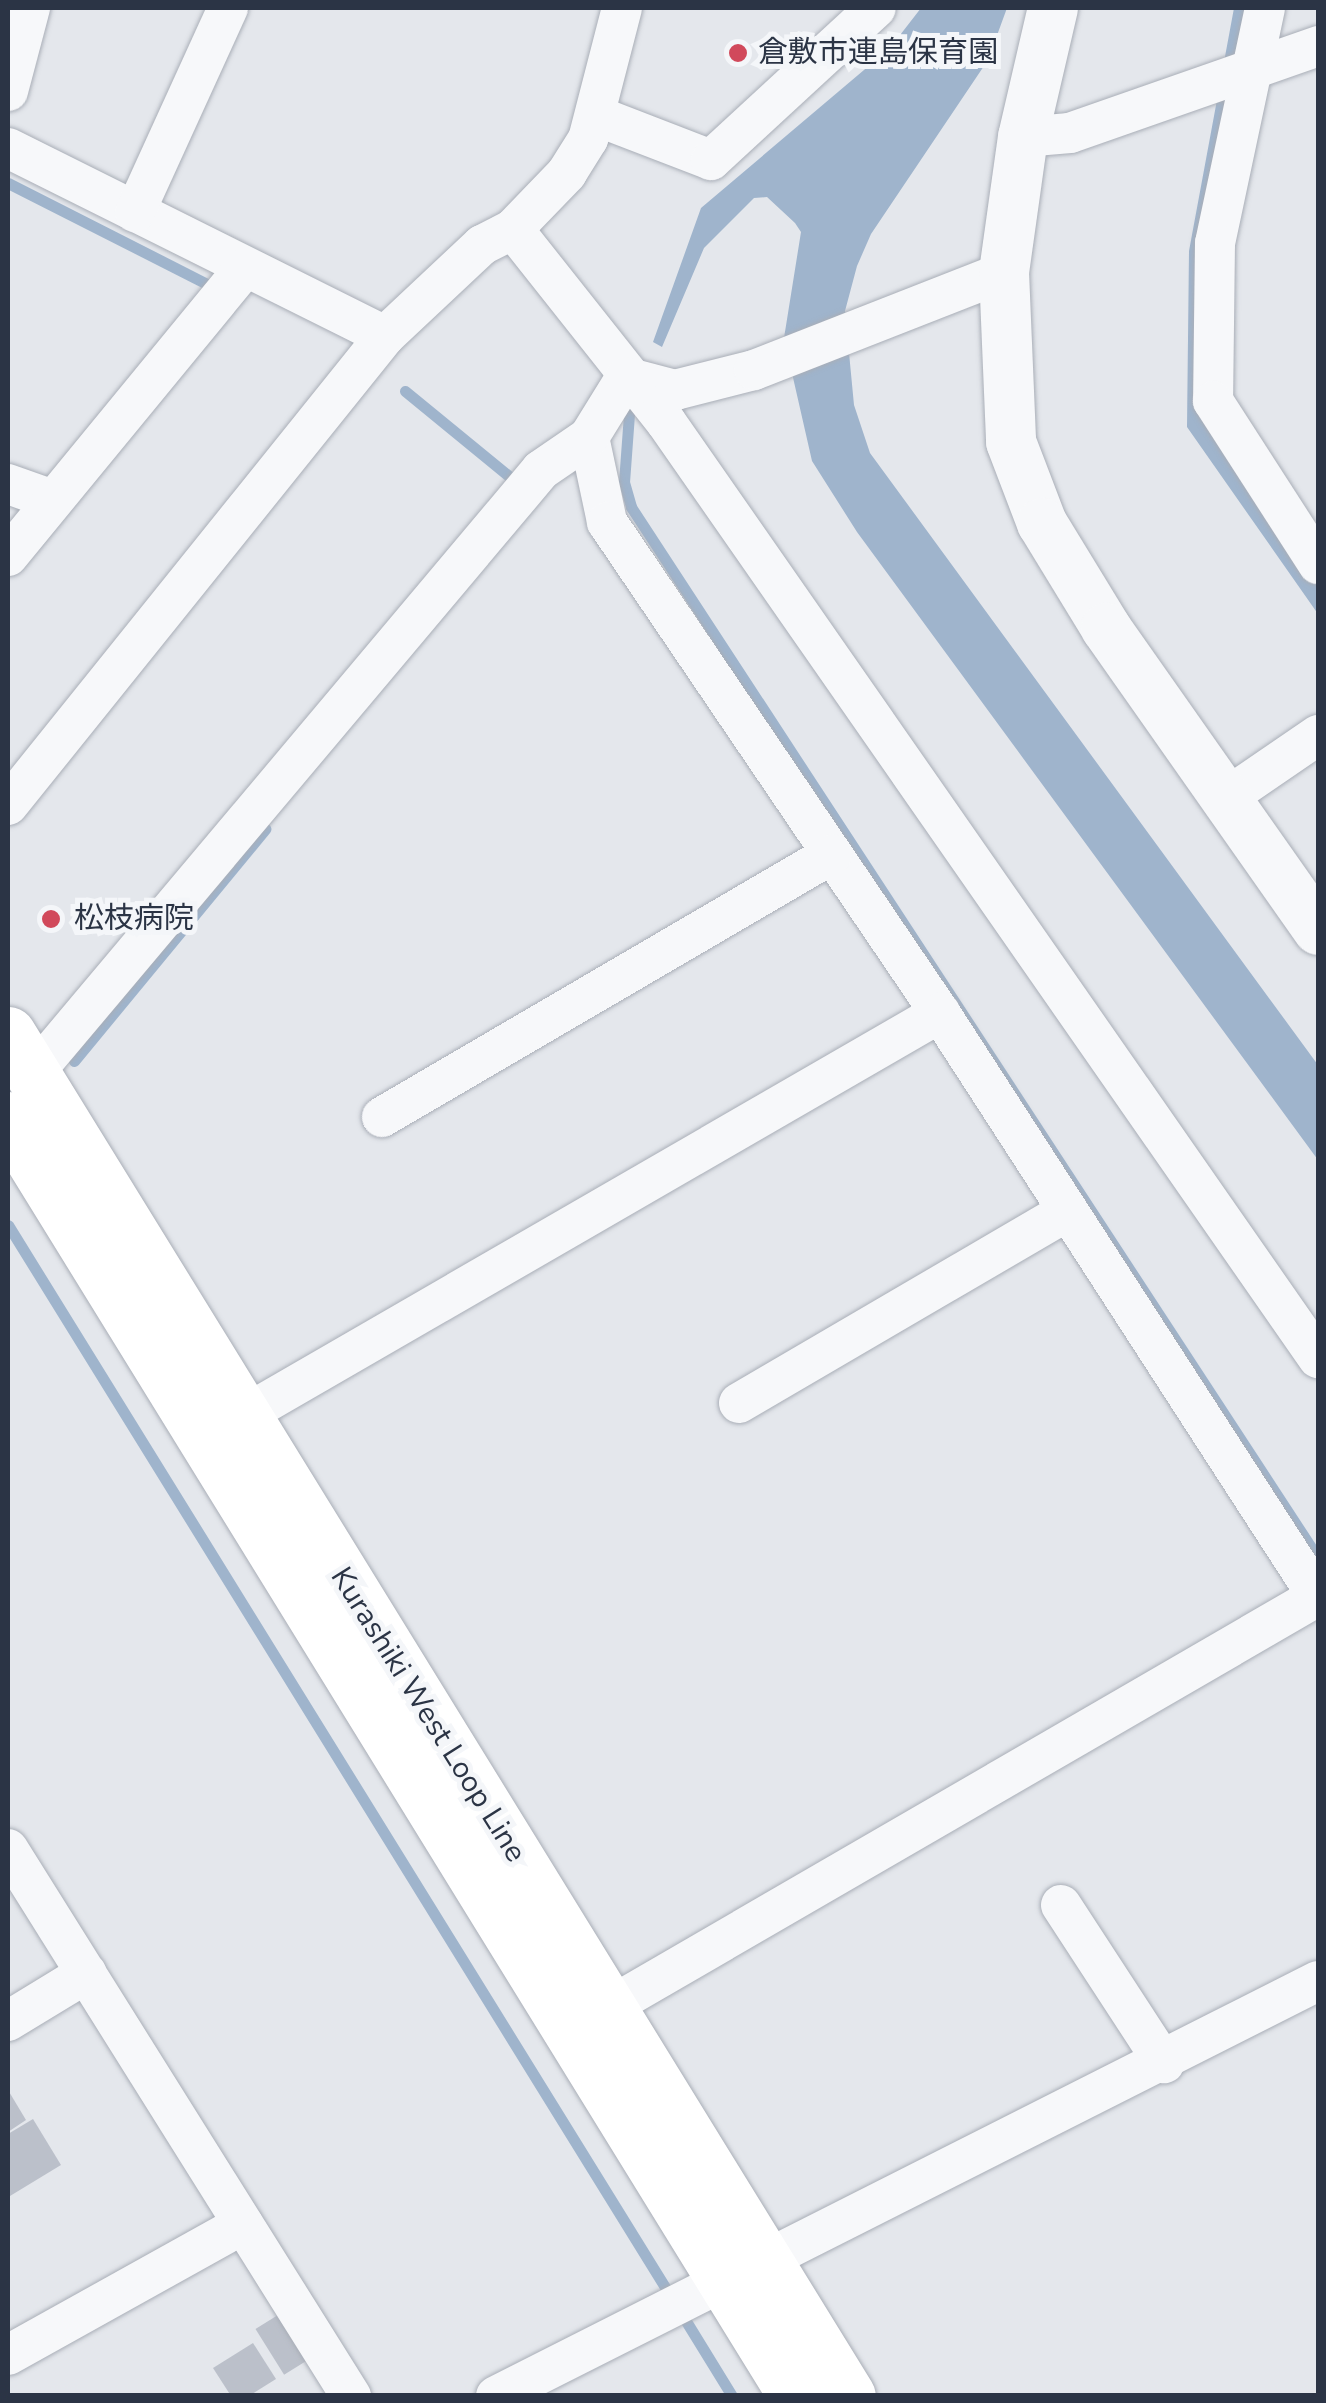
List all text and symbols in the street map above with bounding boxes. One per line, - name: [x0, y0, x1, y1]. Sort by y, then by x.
- place label: 倉敷市連島保育園: [758, 35, 998, 71]
- marker: 倉敷市連島保育園: [727, 42, 749, 64]
- place label: 松枝病院: [74, 901, 194, 937]
- marker: 松枝病院: [38, 906, 64, 932]
- street label: Kurashiki West Loop Line: [323, 1561, 533, 1869]

